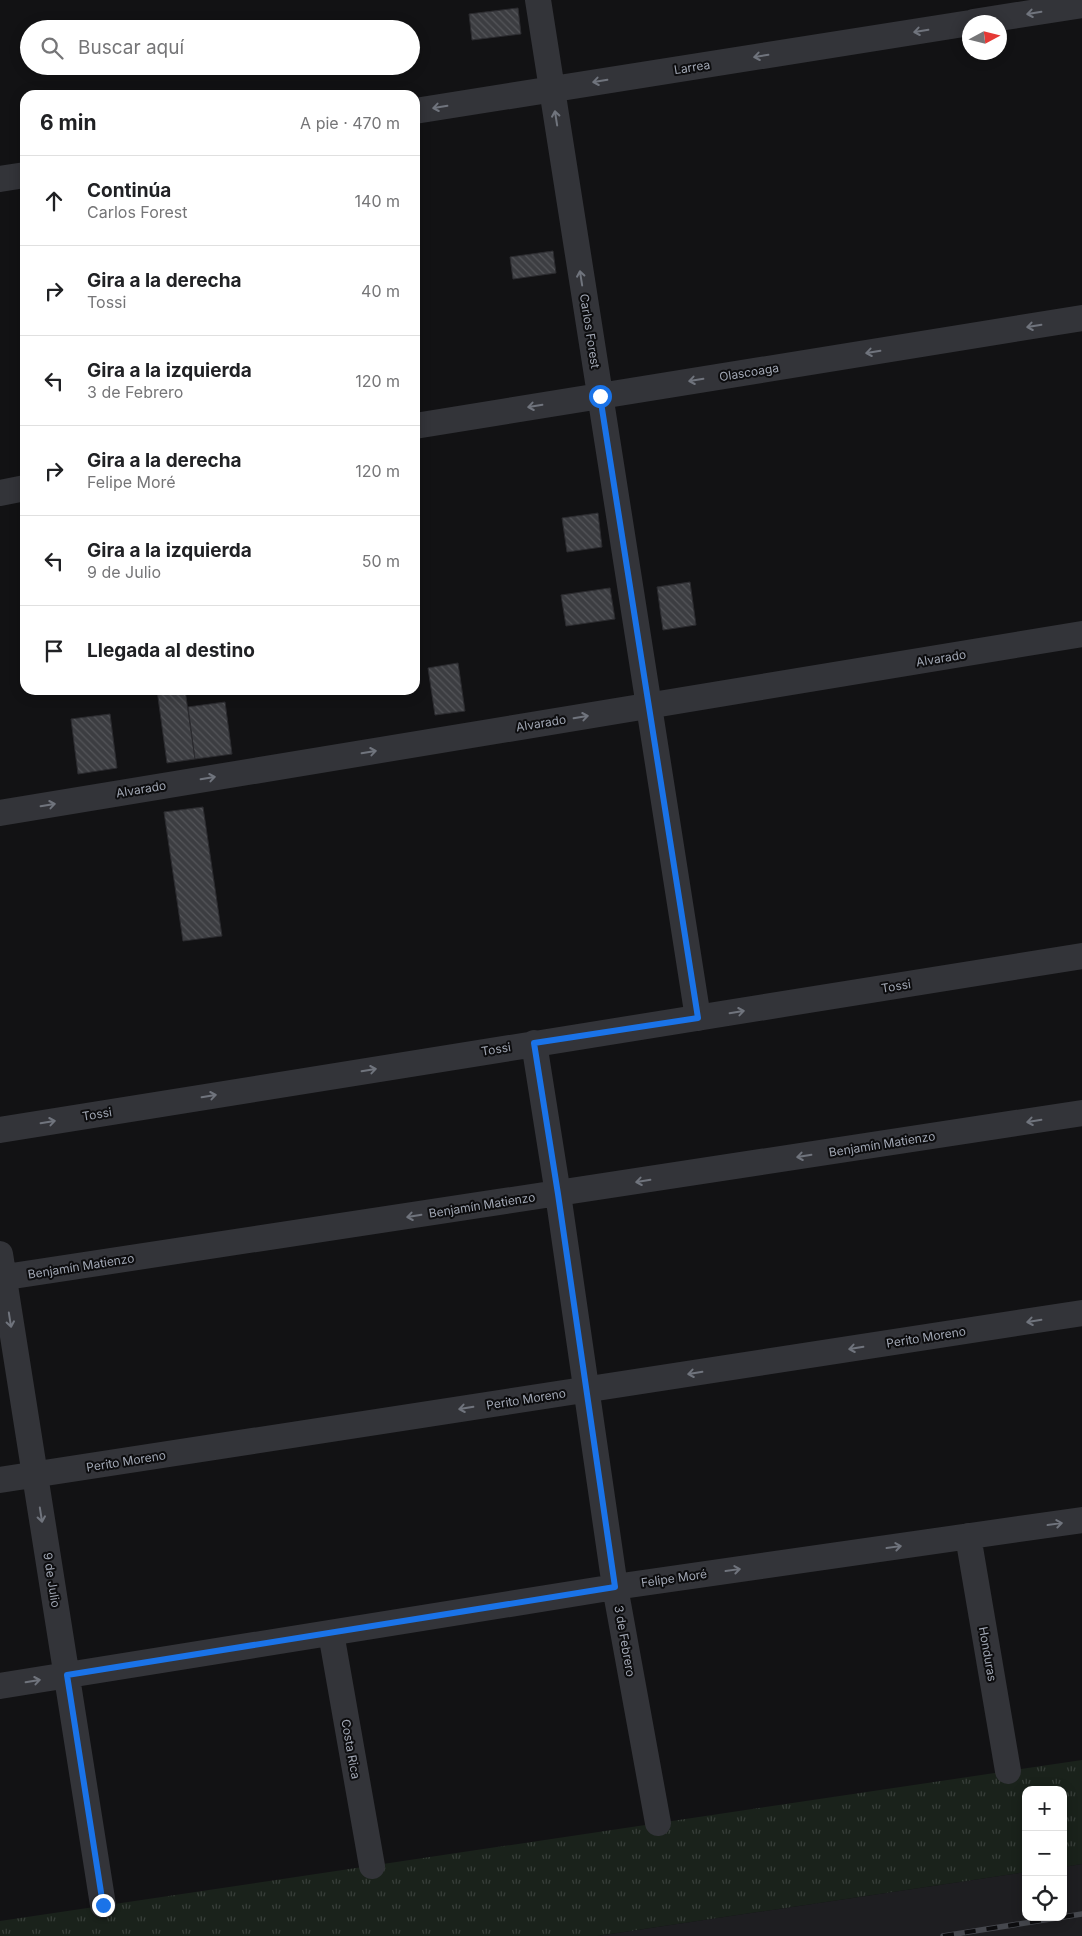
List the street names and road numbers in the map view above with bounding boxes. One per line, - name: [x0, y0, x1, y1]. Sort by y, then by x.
- street label: Larrea: [673, 57, 711, 77]
- street label: Carlos Forest: [577, 293, 603, 369]
- street label: Olascoaga: [718, 360, 780, 384]
- street label: Alvarado: [915, 647, 967, 669]
- street label: Alvarado: [515, 712, 567, 734]
- street label: Alvarado: [115, 778, 167, 800]
- street label: Tossi: [880, 976, 912, 996]
- street label: Tossi: [480, 1039, 512, 1059]
- street label: Tossi: [81, 1104, 113, 1124]
- street label: Benjamín Matienzo: [828, 1128, 936, 1160]
- street label: Benjamín Matienzo: [428, 1189, 536, 1221]
- street label: Benjamín Matienzo: [27, 1250, 135, 1282]
- street label: Perito Moreno: [885, 1323, 967, 1351]
- street label: Perito Moreno: [485, 1385, 567, 1413]
- street label: Perito Moreno: [85, 1447, 167, 1475]
- street label: 9 de Julio: [40, 1551, 64, 1609]
- street label: Felipe Moré: [640, 1566, 708, 1590]
- street label: 3 de Febrero: [611, 1604, 639, 1678]
- street label: Honduras: [976, 1625, 1000, 1683]
- street label: Costa Rica: [338, 1718, 364, 1780]

